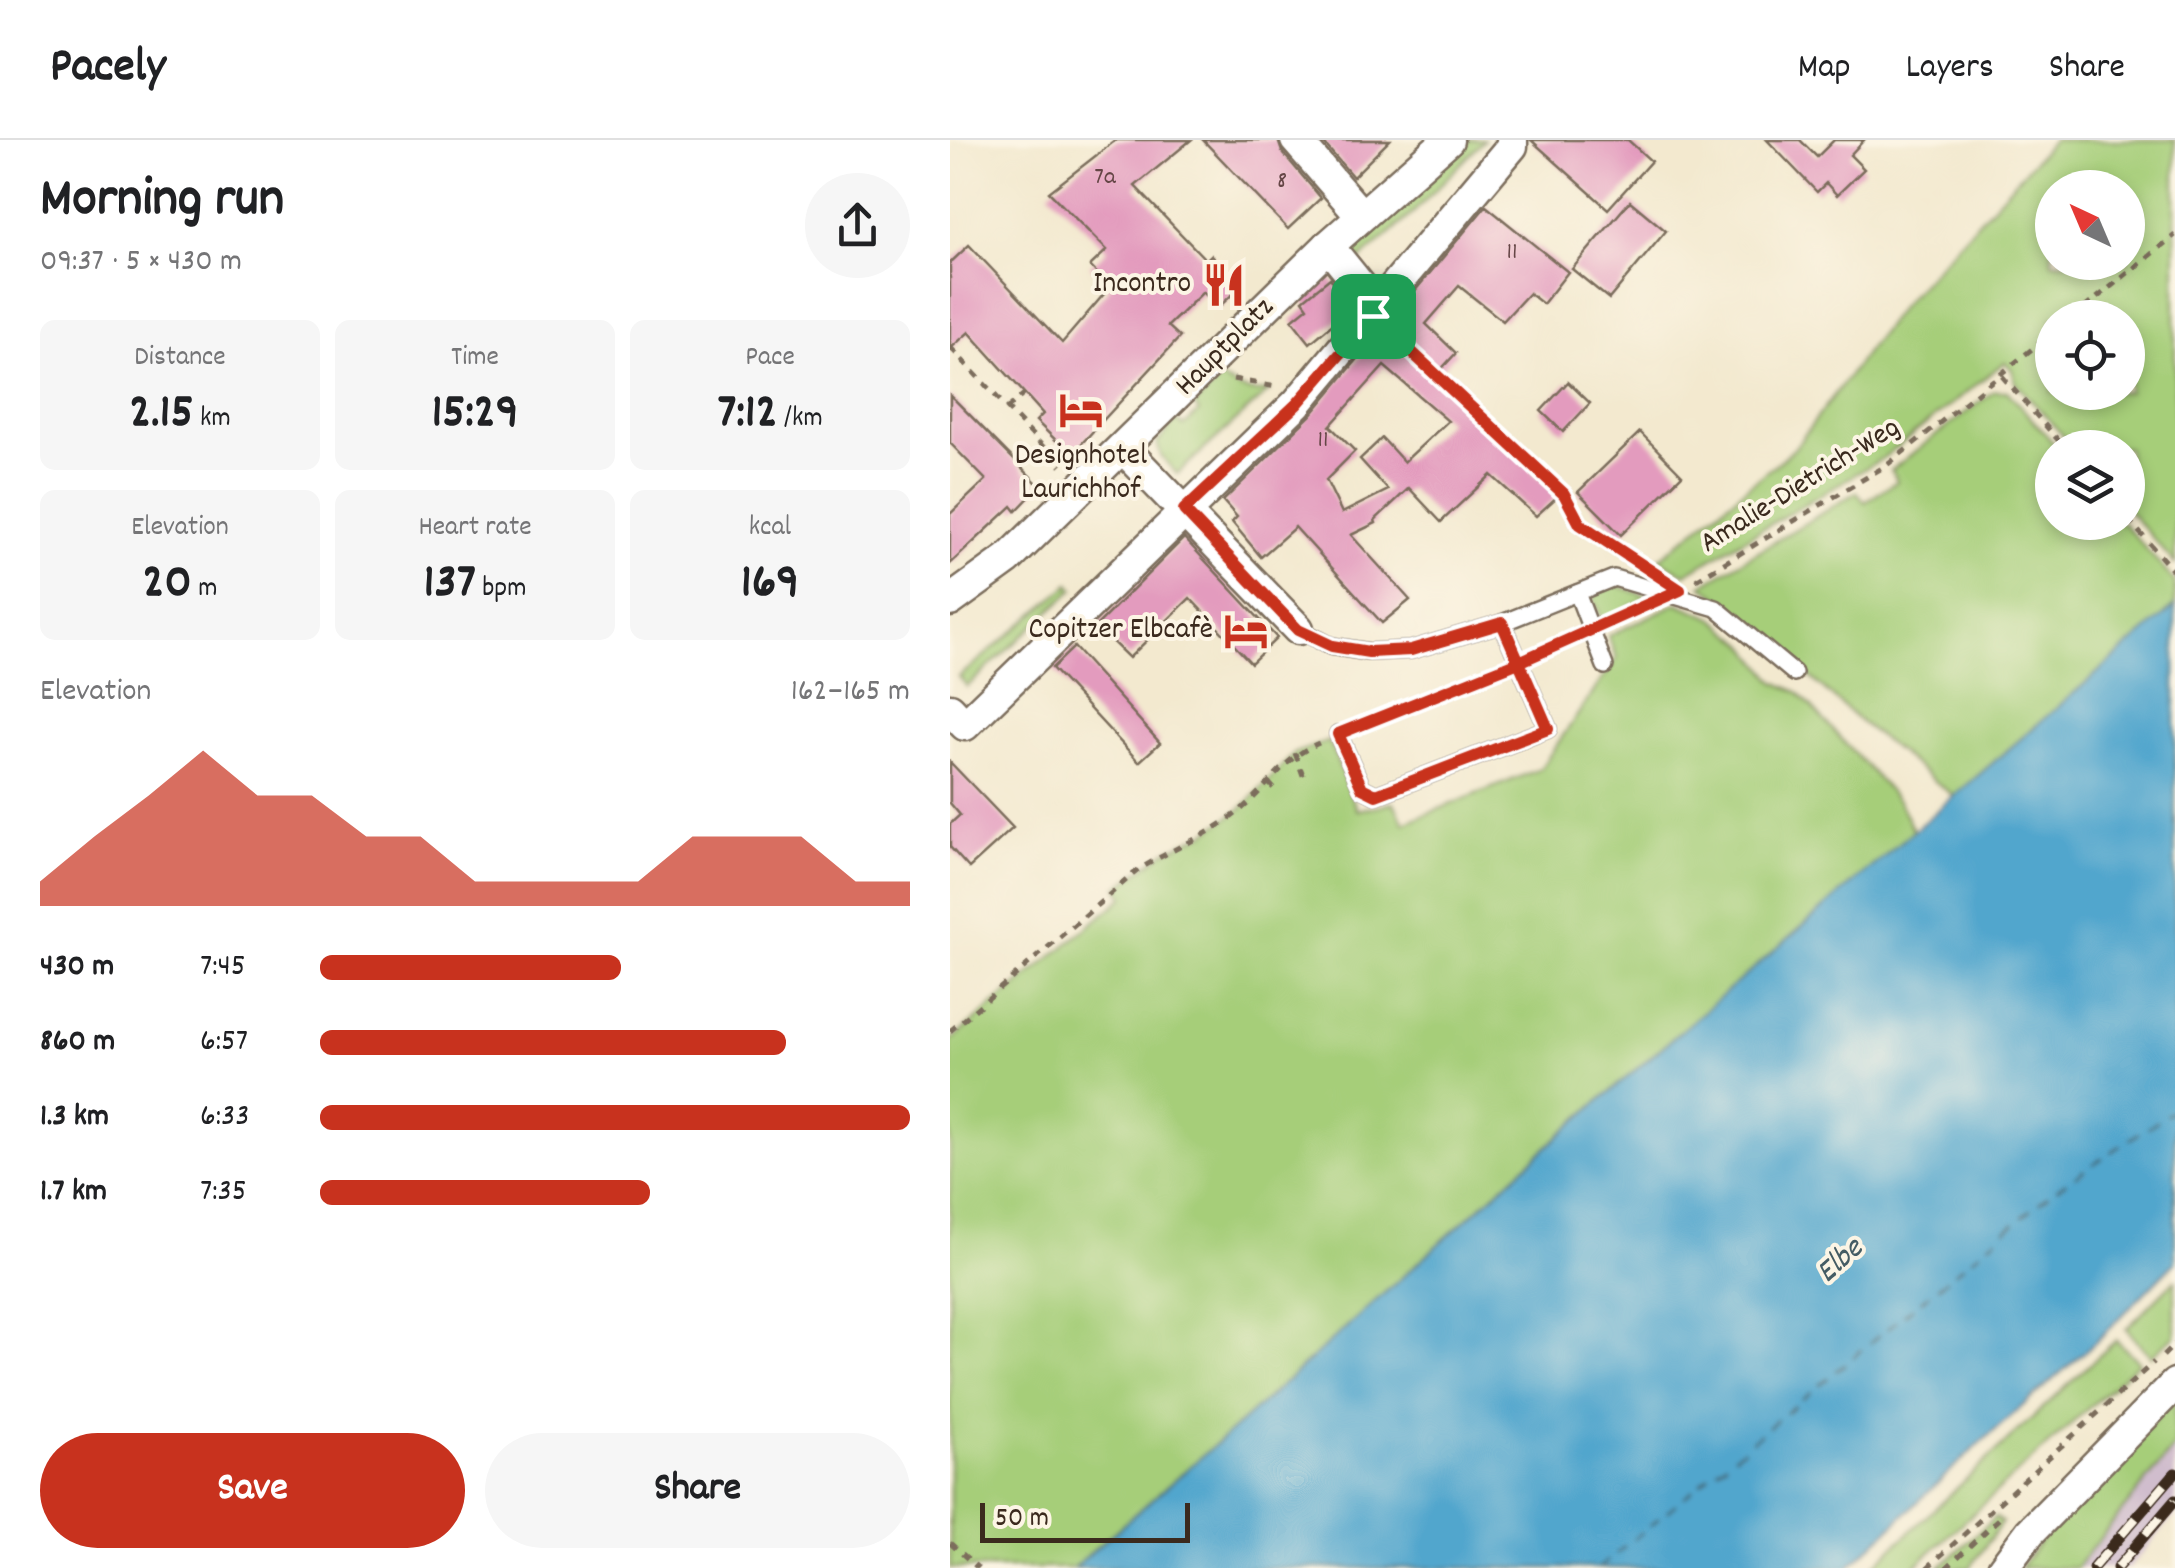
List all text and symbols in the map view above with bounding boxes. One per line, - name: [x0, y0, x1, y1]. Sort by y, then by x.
- text: Pacely: [50, 35, 166, 104]
- text: Map: [1798, 44, 1851, 94]
- text: Layers: [1906, 44, 1994, 94]
- text: Share: [2049, 44, 2125, 94]
- house number: 7a: [1094, 160, 1117, 196]
- text: Morning run: [40, 163, 284, 242]
- house number: 8: [1277, 164, 1287, 200]
- north arrow: [2035, 170, 2145, 280]
- map controls: [2035, 170, 2145, 540]
- button: share: [805, 173, 910, 278]
- house number: 11: [1507, 235, 1517, 271]
- text: 09:37 · 5 × 430 m: [40, 240, 242, 286]
- restaurant icon: Incontro: [1200, 261, 1248, 309]
- place label: Incontro: [1093, 264, 1191, 307]
- pin: [1331, 274, 1416, 359]
- street label: Hauptplatz: [1167, 288, 1286, 407]
- icon: arrive: [1346, 289, 1401, 344]
- button: locate: [2035, 300, 2145, 410]
- text: Distance: [134, 339, 226, 379]
- text: Time: [451, 339, 499, 379]
- text: Pace: [745, 339, 795, 379]
- text: 2.15: [129, 379, 194, 451]
- text: 15:29: [431, 379, 519, 451]
- text: 7:12: [717, 379, 778, 451]
- hotel icon: Designhotel Laurichhof: [1057, 386, 1105, 434]
- text: km: [194, 400, 231, 440]
- text: /km: [778, 400, 823, 440]
- street label: Amalie-Dietrich-Weg: [1693, 408, 1909, 566]
- house number: 11: [1318, 423, 1328, 459]
- button: layers: [2035, 430, 2145, 540]
- place label: Designhotel Laurichhof: [1015, 436, 1147, 513]
- text: Elevation: [131, 509, 229, 549]
- text: Heart rate: [418, 509, 532, 549]
- text: kcal: [749, 509, 791, 549]
- text: 20: [143, 549, 192, 621]
- text: 137: [424, 549, 476, 621]
- text: 169: [741, 549, 799, 621]
- text: m: [192, 570, 217, 610]
- text: bpm: [476, 570, 527, 610]
- hotel icon: Copitzer Elbcafè: [1222, 607, 1270, 655]
- place label: Copitzer Elbcafè: [1028, 610, 1213, 653]
- text: Elevation: [40, 670, 151, 716]
- text: 162–165 m: [791, 670, 910, 716]
- text: 430 m: [40, 945, 114, 991]
- text: 7:45: [200, 945, 246, 991]
- text: 860 m: [40, 1020, 115, 1066]
- text: 6:57: [200, 1020, 248, 1066]
- text: 1.3 km: [40, 1095, 109, 1141]
- text: 6:33: [200, 1095, 249, 1141]
- text: 1.7 km: [40, 1170, 107, 1216]
- text: 7:35: [200, 1170, 247, 1216]
- water label: Elbe: [1807, 1227, 1876, 1296]
- button: Save: [40, 1433, 465, 1548]
- button: Share: [485, 1433, 910, 1548]
- scale bar: [980, 1498, 1190, 1542]
- text: 50 m: [995, 1500, 1049, 1540]

